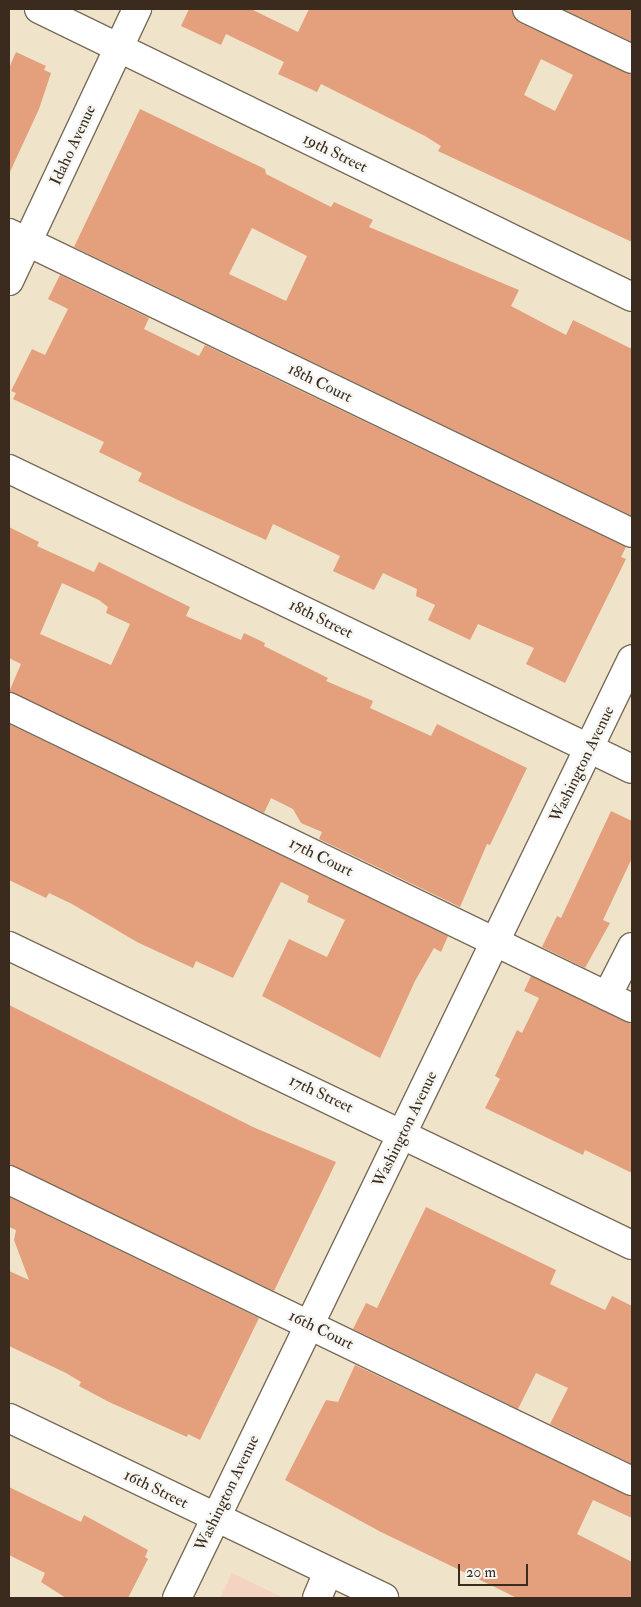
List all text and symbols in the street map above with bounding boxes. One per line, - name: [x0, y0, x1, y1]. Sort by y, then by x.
- street label: Idaho Avenue: [46, 102, 100, 188]
- street label: 19th Street: [300, 129, 370, 177]
- street label: 18th Court: [285, 359, 355, 407]
- street label: 18th Street: [286, 595, 356, 643]
- street label: Washington Avenue: [546, 703, 618, 825]
- street label: 17th Court: [286, 833, 356, 881]
- street label: Washington Avenue: [369, 1068, 441, 1190]
- street label: 17th Street: [286, 1071, 356, 1117]
- street label: 16th Court: [286, 1306, 356, 1354]
- street label: Washington Avenue: [191, 1432, 263, 1554]
- street label: 16th Street: [121, 1465, 191, 1513]
- scale bar: [461, 1554, 531, 1586]
- text: 20 m: [466, 1563, 496, 1582]

